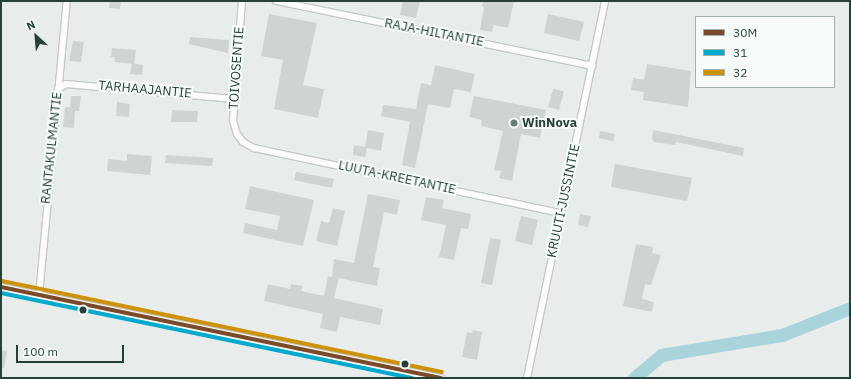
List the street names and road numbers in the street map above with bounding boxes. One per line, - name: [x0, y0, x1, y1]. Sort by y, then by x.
- street label: RAJA-HILTANTIE: [383, 16, 485, 50]
- street label: TOIVOSENTIE: [226, 26, 248, 110]
- street label: TARHAAJANTIE: [98, 78, 192, 102]
- street label: RANTAKULMANTIE: [38, 91, 66, 205]
- street label: KRUUTI-JUSSINTIE: [544, 143, 584, 259]
- street label: LUUTA-KREETANTIE: [337, 158, 457, 198]

